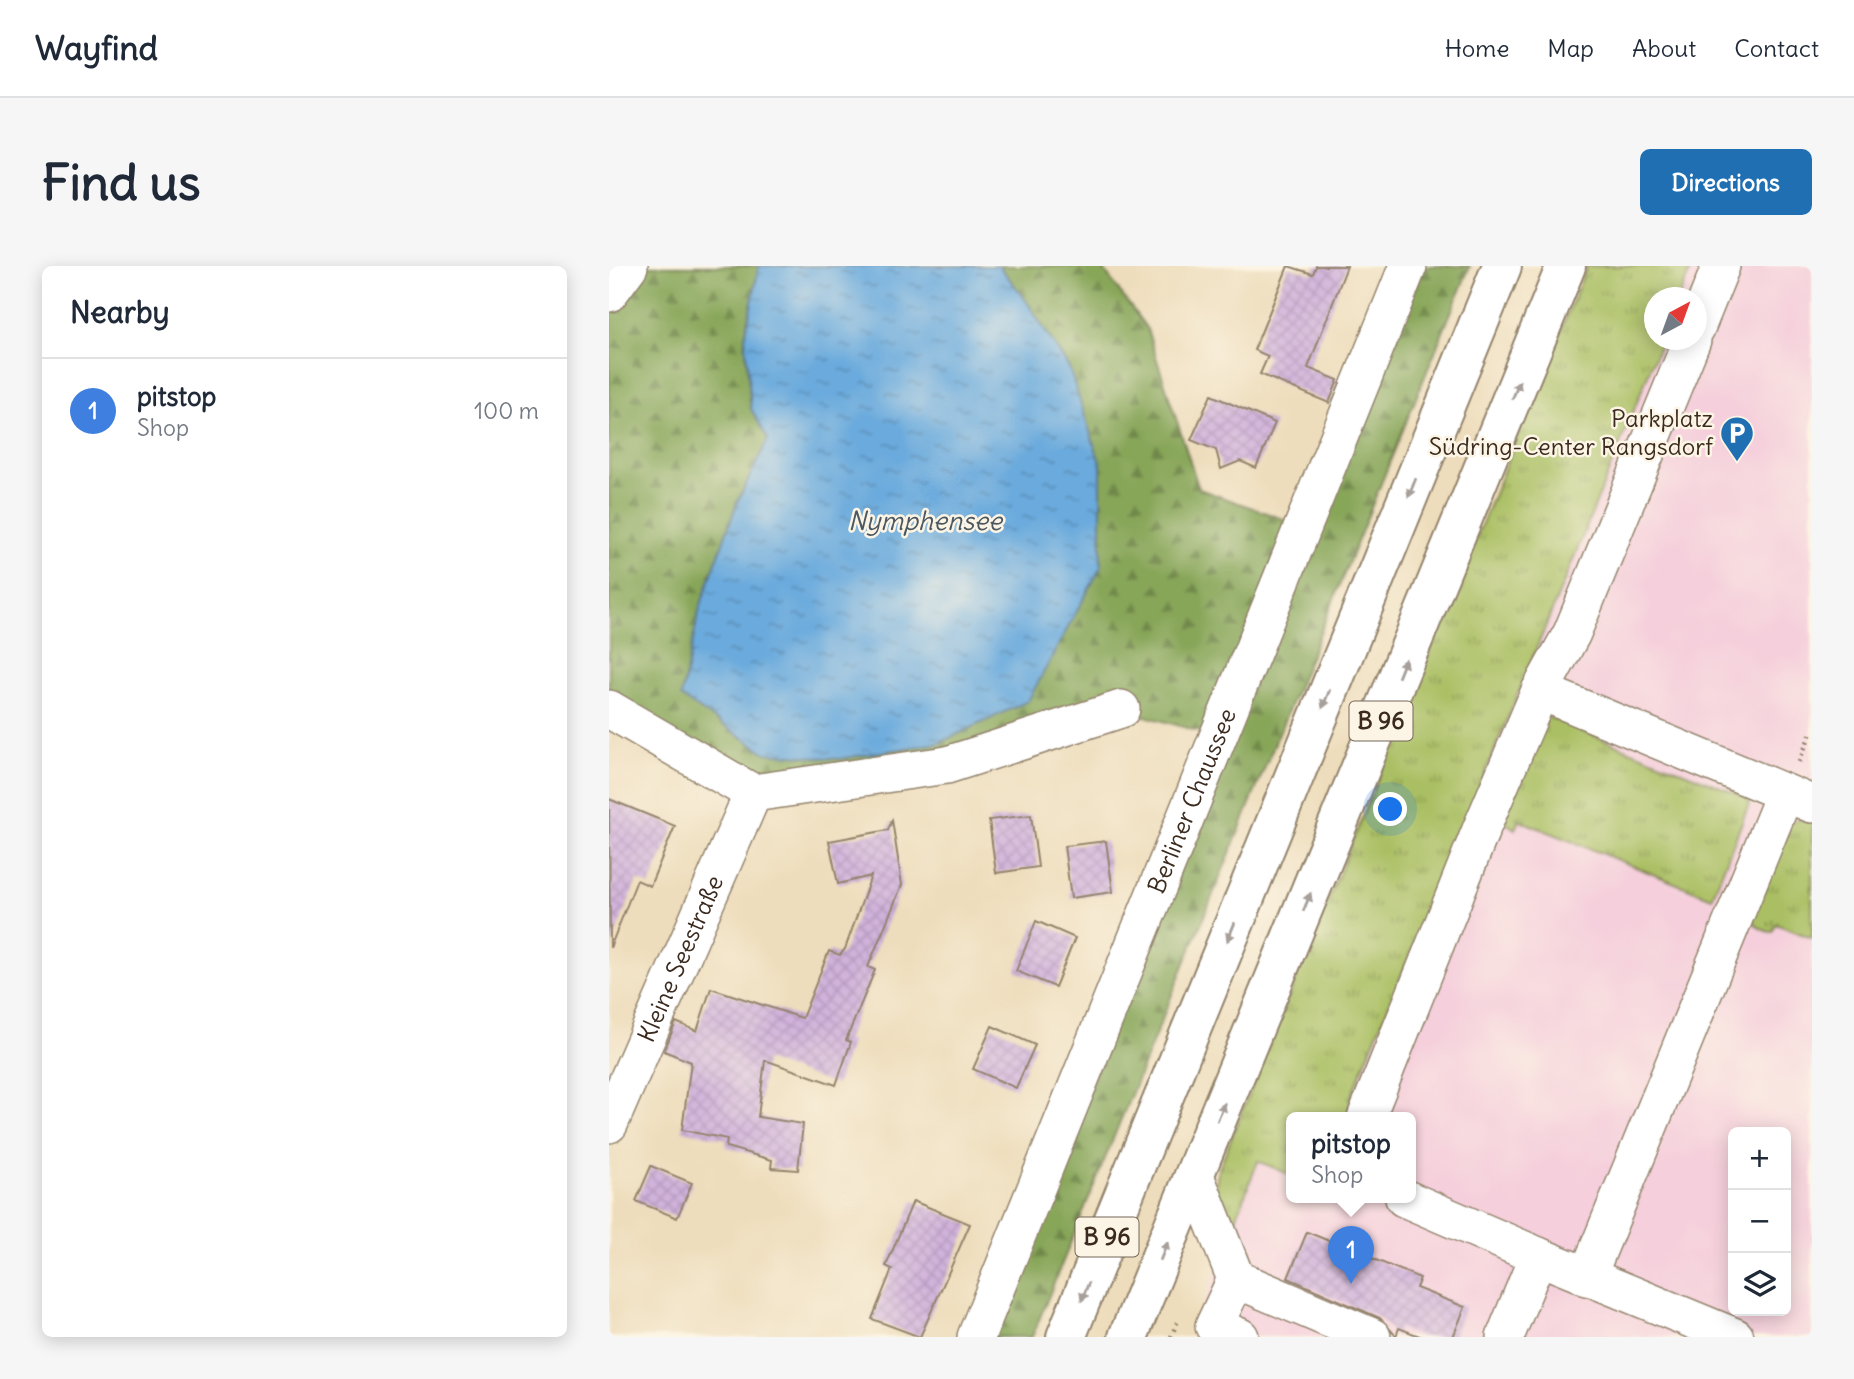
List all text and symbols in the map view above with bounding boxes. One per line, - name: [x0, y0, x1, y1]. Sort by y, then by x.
- text: Wayfind: [35, 27, 158, 69]
- text: Home: [1445, 33, 1509, 63]
- text: Map: [1547, 33, 1594, 63]
- text: About: [1632, 33, 1696, 63]
- text: Contact: [1734, 33, 1819, 63]
- button: Directions: [1640, 149, 1812, 215]
- text: Find us: [42, 152, 200, 213]
- north arrow: [1644, 287, 1707, 350]
- text: Nearby: [70, 293, 170, 331]
- one-way arrow: [1510, 379, 1521, 400]
- text: pitstop: [137, 380, 216, 413]
- text: 1: [88, 396, 98, 425]
- text: 100 m: [474, 396, 539, 425]
- place label: Parkplatz Südring-Center Rangsdorf: [1429, 403, 1714, 461]
- text: Shop: [137, 413, 189, 442]
- parking icon: Parkplatz Südring-Center Rangsdorf: [1718, 414, 1756, 463]
- one-way arrow: [1406, 478, 1418, 498]
- water label: Nymphensee: [848, 504, 1004, 537]
- one-way arrow: [1396, 658, 1407, 679]
- one-way arrow: [1321, 688, 1332, 709]
- road number: B 96: [1349, 702, 1413, 741]
- street label: Berliner Chaussee: [1141, 704, 1242, 897]
- your location: [1373, 792, 1407, 826]
- street label: Kleine Seestraße: [631, 871, 729, 1046]
- one-way arrow: [1301, 891, 1312, 912]
- one-way arrow: [1226, 922, 1237, 943]
- one-way arrow: [1215, 1102, 1226, 1123]
- popup: [1286, 1112, 1416, 1203]
- text: pitstop: [1311, 1127, 1391, 1160]
- map controls: [1728, 1127, 1791, 1316]
- button: +: [1728, 1127, 1791, 1190]
- text: Shop: [1311, 1160, 1363, 1189]
- button: −: [1728, 1190, 1791, 1253]
- road number: B 96: [1075, 1218, 1139, 1256]
- pin: 1: [1328, 1226, 1374, 1284]
- one-way arrow: [1158, 1241, 1169, 1262]
- button: layers: [1728, 1253, 1791, 1316]
- one-way arrow: [1079, 1282, 1090, 1303]

